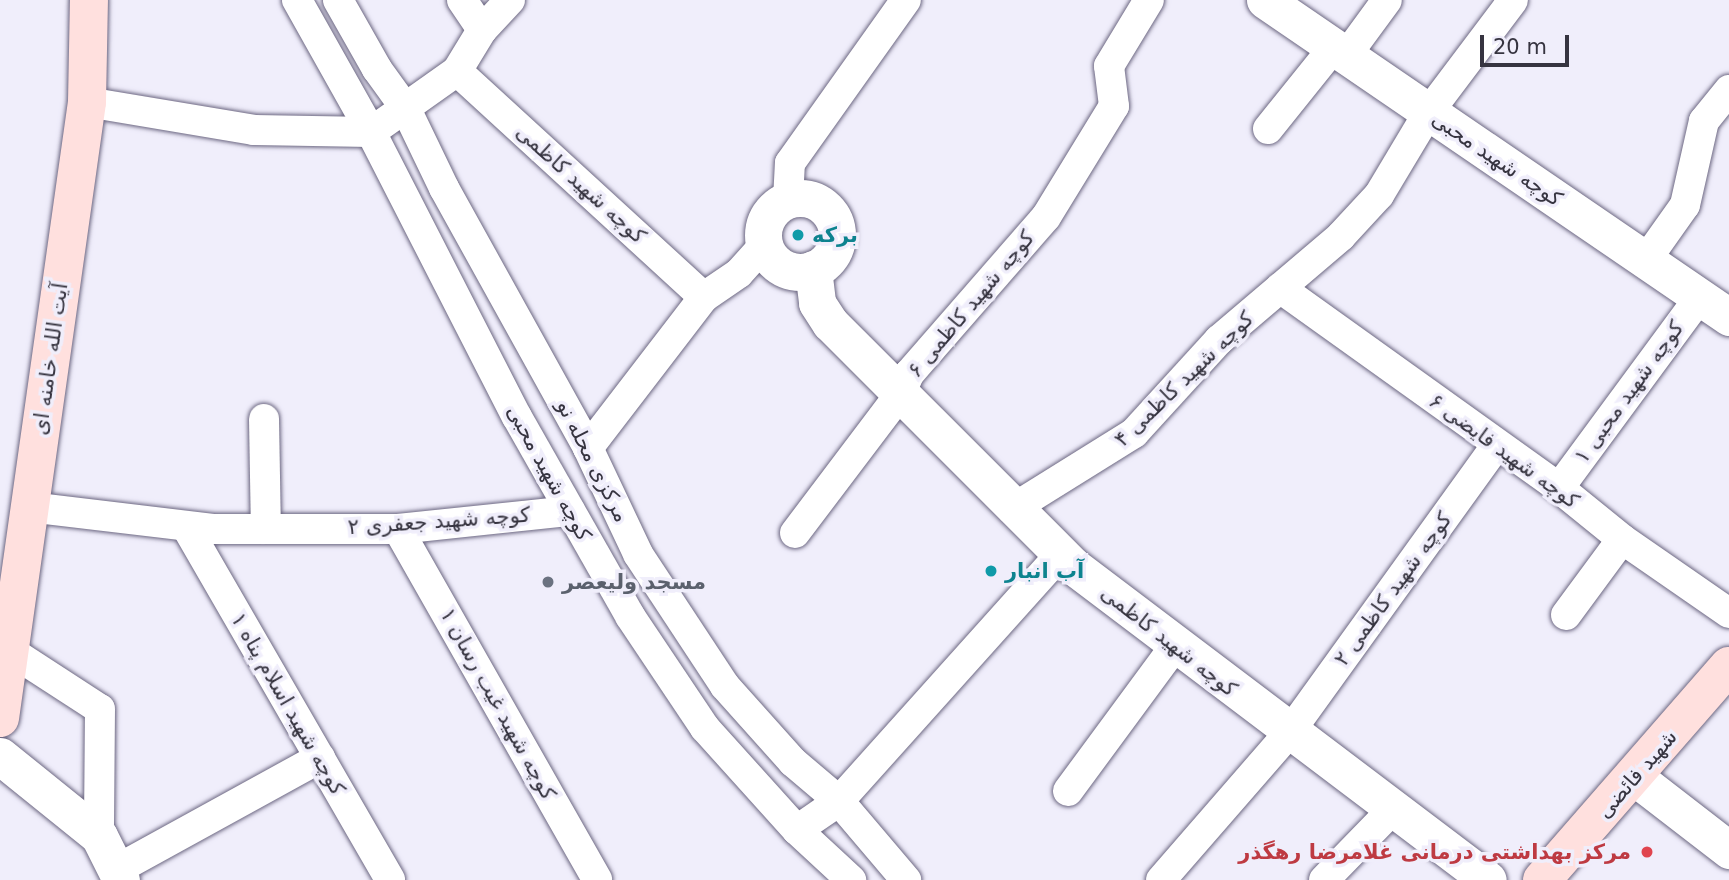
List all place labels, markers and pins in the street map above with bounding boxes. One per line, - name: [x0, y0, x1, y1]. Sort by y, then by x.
- place label: برکه: [812, 222, 858, 248]
- marker: برکه: [790, 227, 806, 243]
- place label: آب انبار: [1005, 558, 1084, 584]
- marker: آب انبار: [983, 563, 999, 579]
- place label: مسجد ولیعصر: [562, 569, 706, 595]
- marker: مسجد ولیعصر: [540, 574, 556, 590]
- place label: مرکز بهداشتی درمانی غلامرضا رهگذر: [1238, 839, 1631, 865]
- marker: مرکز بهداشتی درمانی غلامرضا رهگذر: [1637, 842, 1657, 862]

